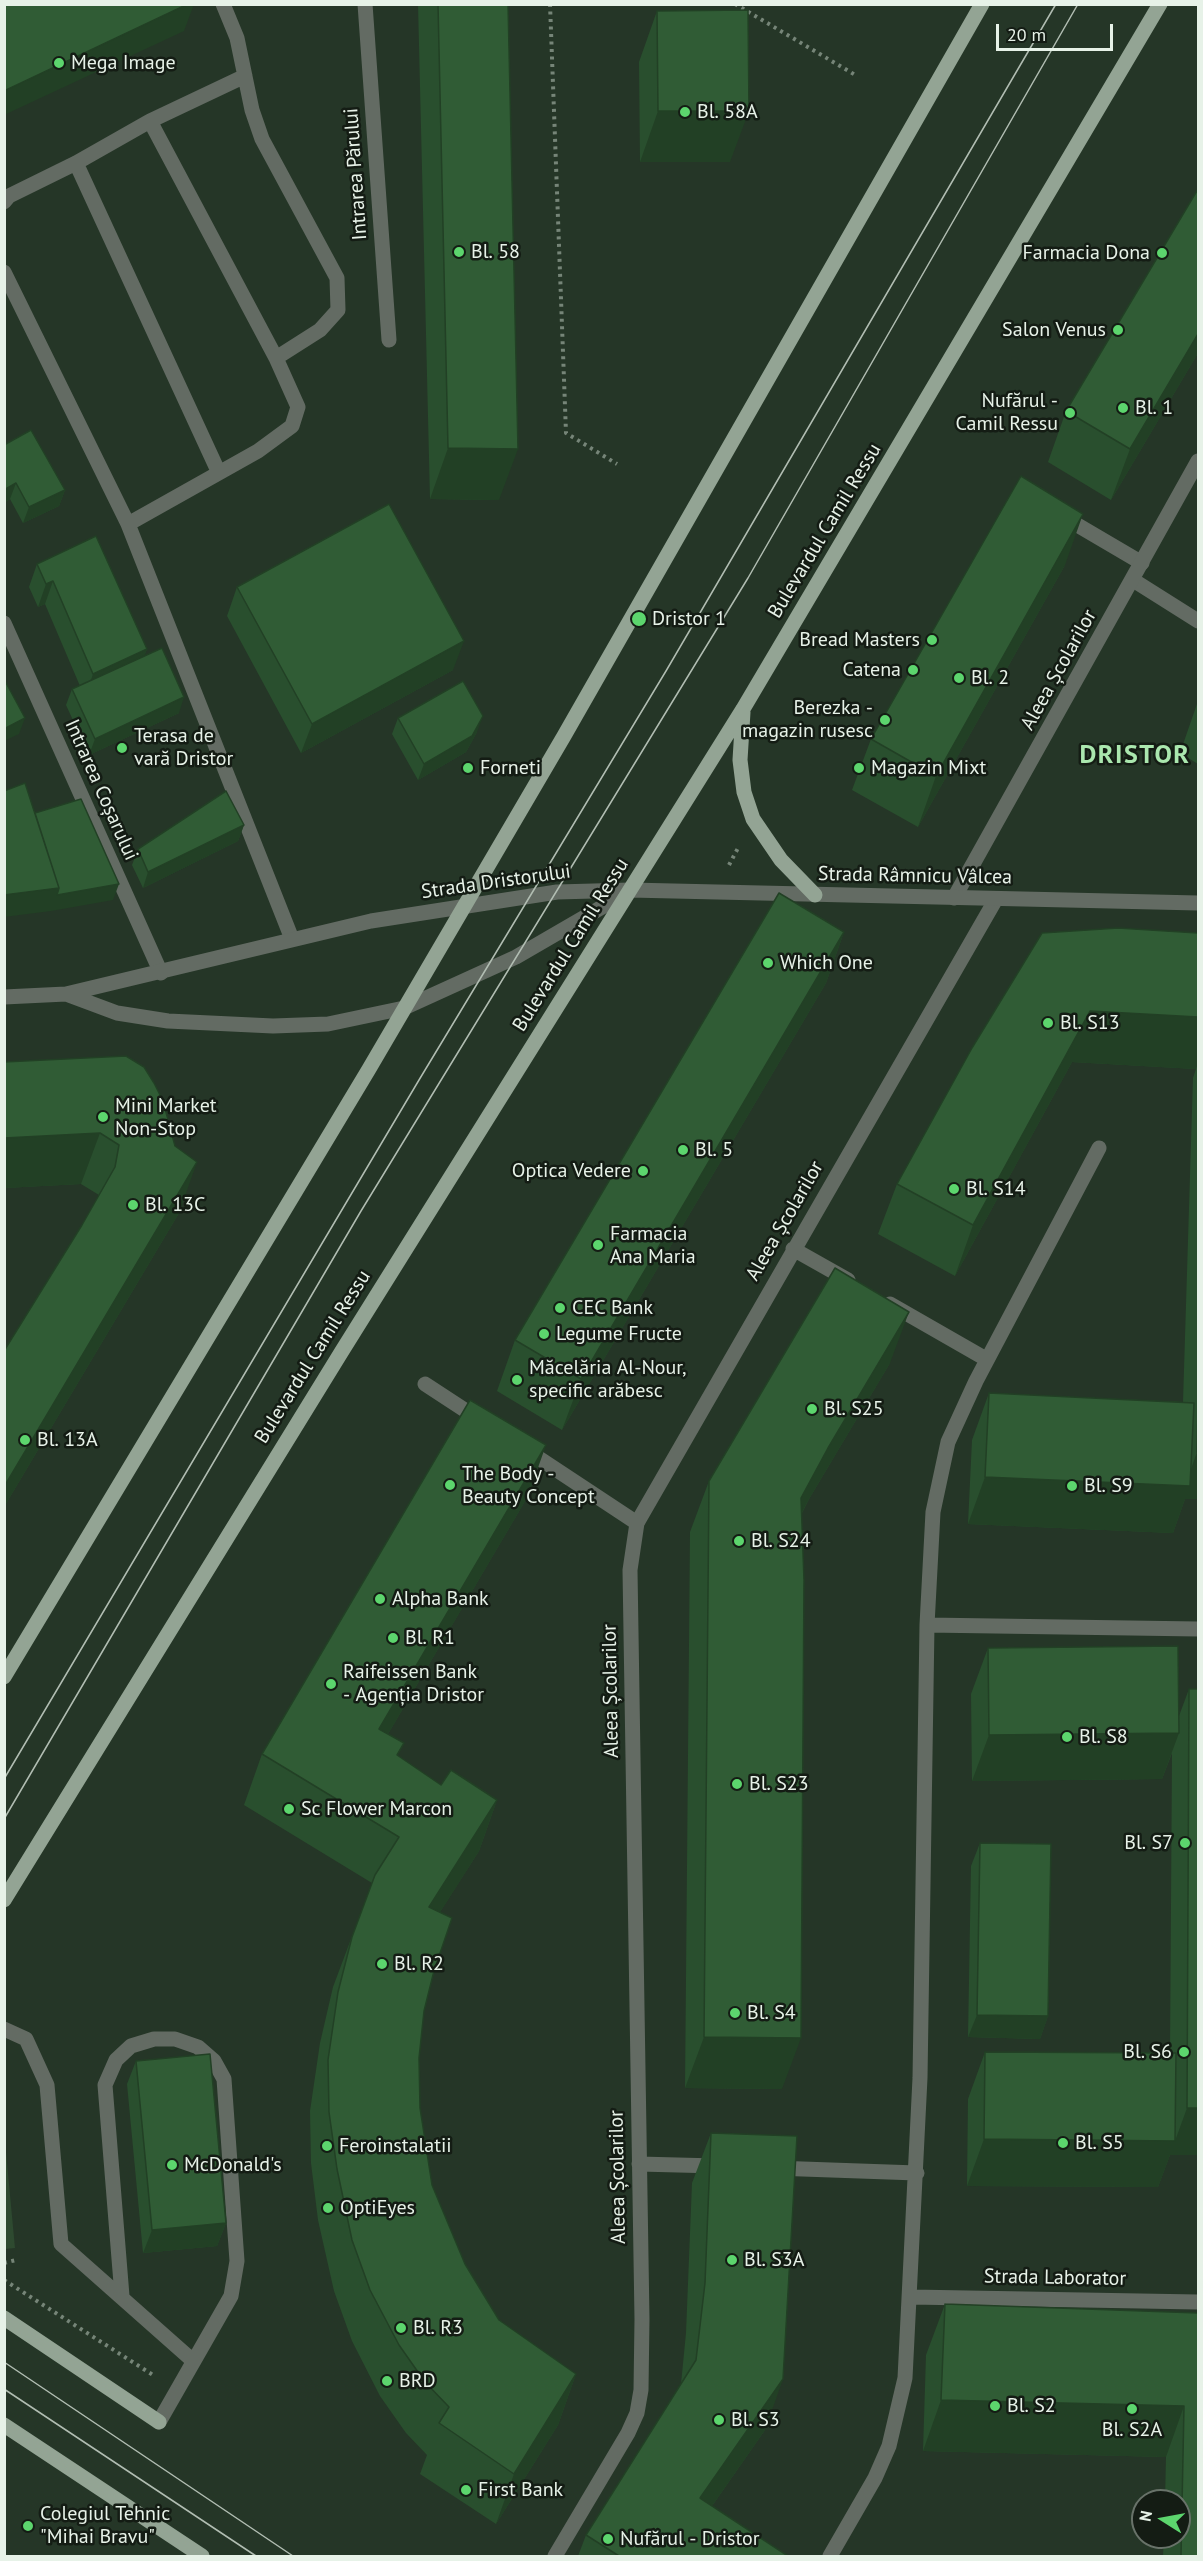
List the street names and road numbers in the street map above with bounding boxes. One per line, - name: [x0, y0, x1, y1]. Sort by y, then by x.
- street label: Intrarea Părului: [339, 107, 373, 241]
- street label: Bulevardul Camil Ressu: [763, 439, 887, 623]
- street label: Aleea Școlarilor: [1016, 606, 1102, 734]
- street label: Intrarea Coșarului: [59, 716, 143, 864]
- street label: Bulevardul Camil Ressu: [508, 854, 634, 1036]
- street label: Strada Dristorului: [420, 860, 572, 904]
- street label: Strada Râmnicu Vâlcea: [818, 862, 1012, 890]
- street label: Aleea Școlarilor: [741, 1157, 829, 1285]
- street label: Bulevardul Camil Ressu: [250, 1266, 376, 1448]
- street label: Aleea Școlarilor: [598, 1624, 624, 1758]
- street label: Aleea Școlarilor: [605, 2110, 631, 2244]
- street label: Strada Laborator: [984, 2265, 1126, 2291]

